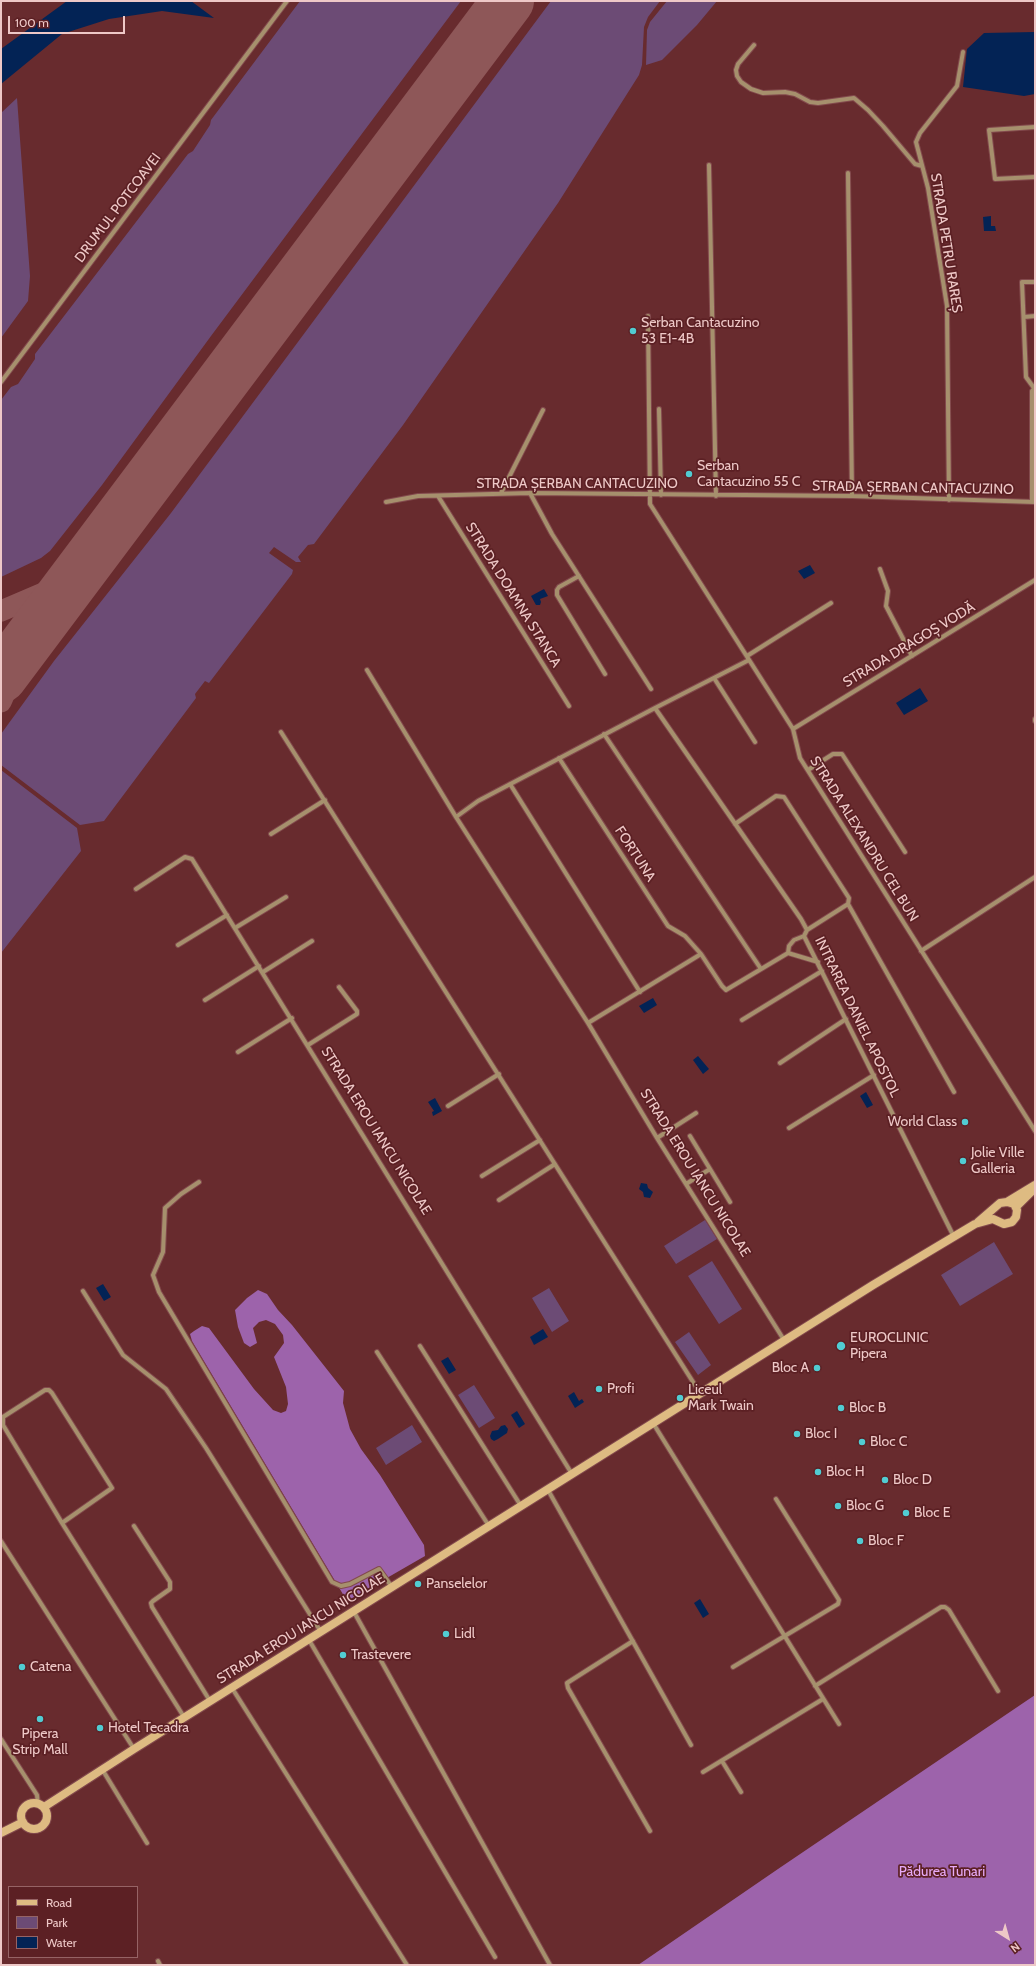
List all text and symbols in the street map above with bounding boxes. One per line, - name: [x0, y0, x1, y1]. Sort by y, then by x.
- scale bar: [10, 8, 127, 34]
- text: 100 m: [15, 15, 49, 30]
- street label: DRUMUL POTCOAVEI: [71, 150, 165, 266]
- street label: STRADA PETRU RAREȘ: [927, 172, 965, 314]
- place label: Serban Cantacuzino 53 E1-4B: [641, 315, 760, 348]
- marker: Serban Cantacuzino 53 E1-4B: [628, 326, 638, 336]
- place label: Serban Cantacuzino 55 C: [697, 458, 800, 490]
- marker: Serban Cantacuzino 55 C: [684, 469, 694, 479]
- street label: STRADA ȘERBAN CANTACUZINO: [476, 476, 678, 492]
- street label: STRADA ȘERBAN CANTACUZINO: [812, 478, 1014, 498]
- street label: STRADA DOAMNA STANCA: [462, 520, 564, 670]
- street label: STRADA DRAGOȘ VODĂ: [840, 599, 978, 691]
- street label: STRADA ALEXANDRU CEL BUN: [806, 753, 922, 925]
- street label: FORTUNA: [611, 823, 659, 885]
- street label: INTRAREA DANIEL APOSTOL: [811, 934, 903, 1100]
- street label: STRADA EROU IANCU NICOLAE: [317, 1044, 435, 1218]
- street label: STRADA EROU IANCU NICOLAE: [636, 1086, 754, 1260]
- place label: World Class: [888, 1114, 957, 1130]
- marker: World Class: [960, 1117, 970, 1127]
- place label: Jolie Ville Galleria: [971, 1145, 1024, 1178]
- marker: Jolie Ville Galleria: [958, 1156, 968, 1166]
- place label: EUROCLINIC Pipera: [850, 1330, 928, 1362]
- marker: EUROCLINIC Pipera: [835, 1340, 847, 1352]
- place label: Bloc A: [772, 1360, 809, 1376]
- marker: Bloc A: [812, 1363, 822, 1373]
- place label: Profi: [607, 1381, 634, 1397]
- place label: Liceul Mark Twain: [688, 1382, 754, 1414]
- marker: Profi: [594, 1384, 604, 1394]
- marker: Liceul Mark Twain: [675, 1393, 685, 1403]
- place label: Bloc B: [849, 1400, 886, 1416]
- marker: Bloc B: [836, 1403, 846, 1413]
- place label: Bloc I: [805, 1426, 837, 1442]
- marker: Bloc I: [792, 1429, 802, 1439]
- place label: Bloc C: [870, 1434, 907, 1450]
- marker: Bloc C: [857, 1437, 867, 1447]
- place label: Bloc H: [826, 1464, 865, 1480]
- marker: Bloc H: [813, 1467, 823, 1477]
- place label: Bloc D: [893, 1472, 932, 1488]
- marker: Bloc D: [880, 1475, 890, 1485]
- place label: Bloc G: [846, 1498, 884, 1514]
- marker: Bloc G: [833, 1501, 843, 1511]
- place label: Bloc E: [914, 1505, 950, 1521]
- marker: Bloc E: [901, 1508, 911, 1518]
- place label: Bloc F: [868, 1533, 904, 1549]
- marker: Bloc F: [855, 1536, 865, 1546]
- street label: STRADA EROU IANCU NICOLAE: [214, 1570, 388, 1688]
- place label: Panselelor: [426, 1576, 487, 1592]
- marker: Panselelor: [413, 1579, 423, 1589]
- place label: Lidl: [454, 1626, 475, 1642]
- marker: Lidl: [441, 1629, 451, 1639]
- place label: Trastevere: [351, 1647, 411, 1663]
- marker: Trastevere: [338, 1650, 348, 1660]
- place label: Catena: [30, 1659, 72, 1675]
- marker: Catena: [17, 1662, 27, 1672]
- marker: Pipera Strip Mall: [35, 1714, 45, 1724]
- place label: Hotel Tecadra: [108, 1720, 189, 1736]
- marker: Hotel Tecadra: [95, 1723, 105, 1733]
- place label: Pipera Strip Mall: [12, 1726, 68, 1758]
- park label: Pădurea Tunari: [899, 1864, 985, 1880]
- legend: [8, 1886, 138, 1958]
- text: Road: [46, 1895, 72, 1910]
- text: Park: [46, 1915, 68, 1930]
- north arrow: [988, 1918, 1028, 1958]
- text: Water: [46, 1935, 76, 1950]
- text: N: [1008, 1940, 1023, 1956]

